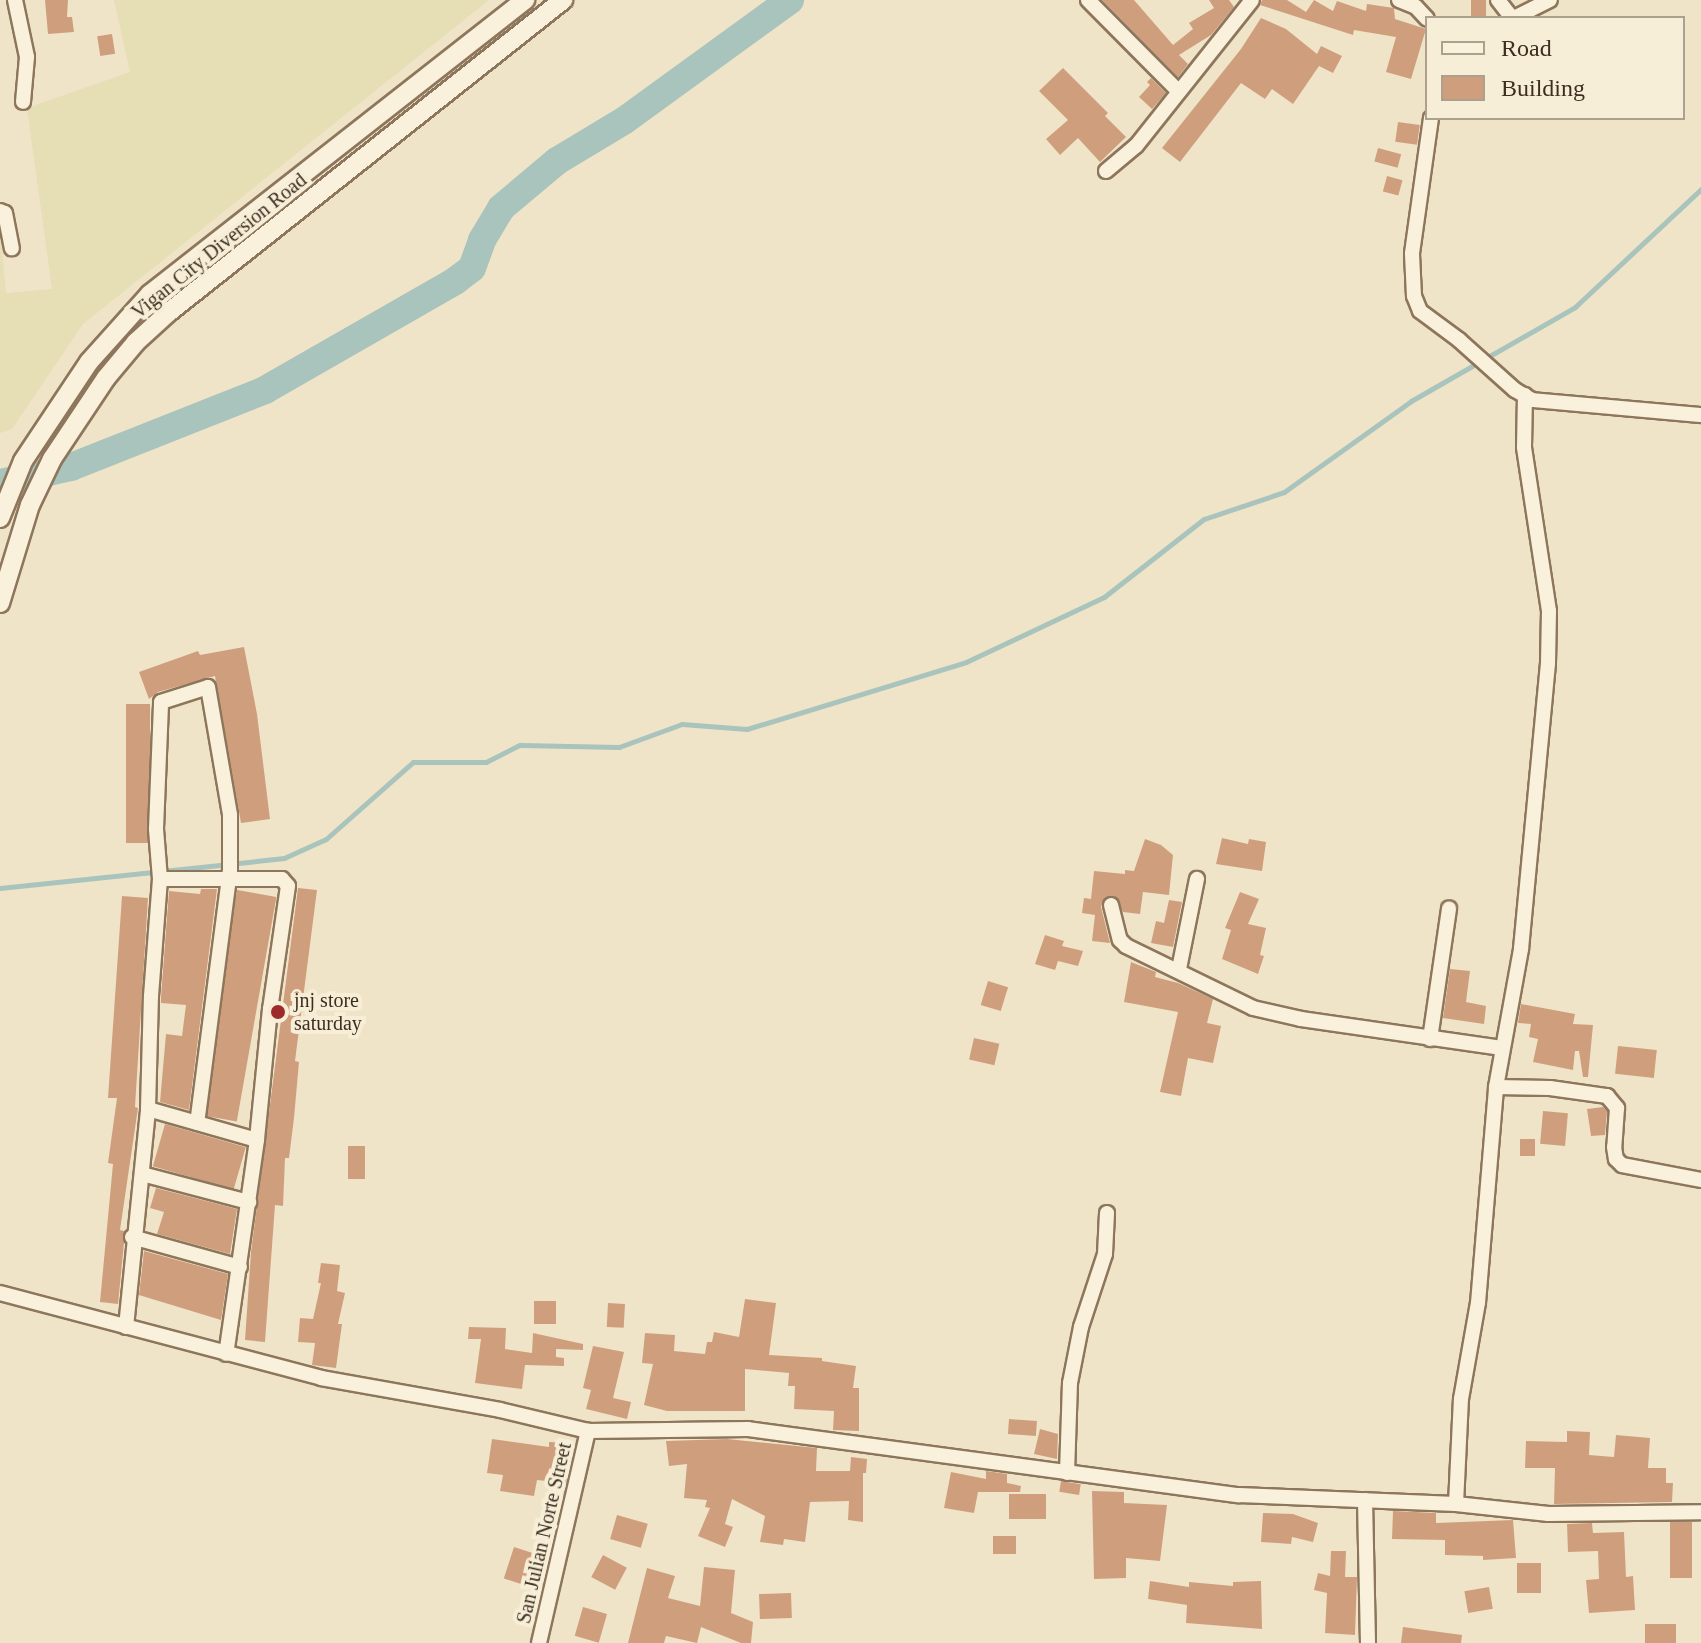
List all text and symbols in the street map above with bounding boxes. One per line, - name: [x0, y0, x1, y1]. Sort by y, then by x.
- legend: [1425, 16, 1685, 120]
- text: Road: [1501, 35, 1552, 61]
- text: Building: [1501, 75, 1585, 101]
- street label: Vigan City Diversion Road: [127, 168, 311, 324]
- place label: jnj store saturday: [294, 988, 362, 1035]
- marker: jnj store saturday: [269, 1003, 287, 1021]
- street label: San Julian Norte Street: [512, 1440, 576, 1626]

